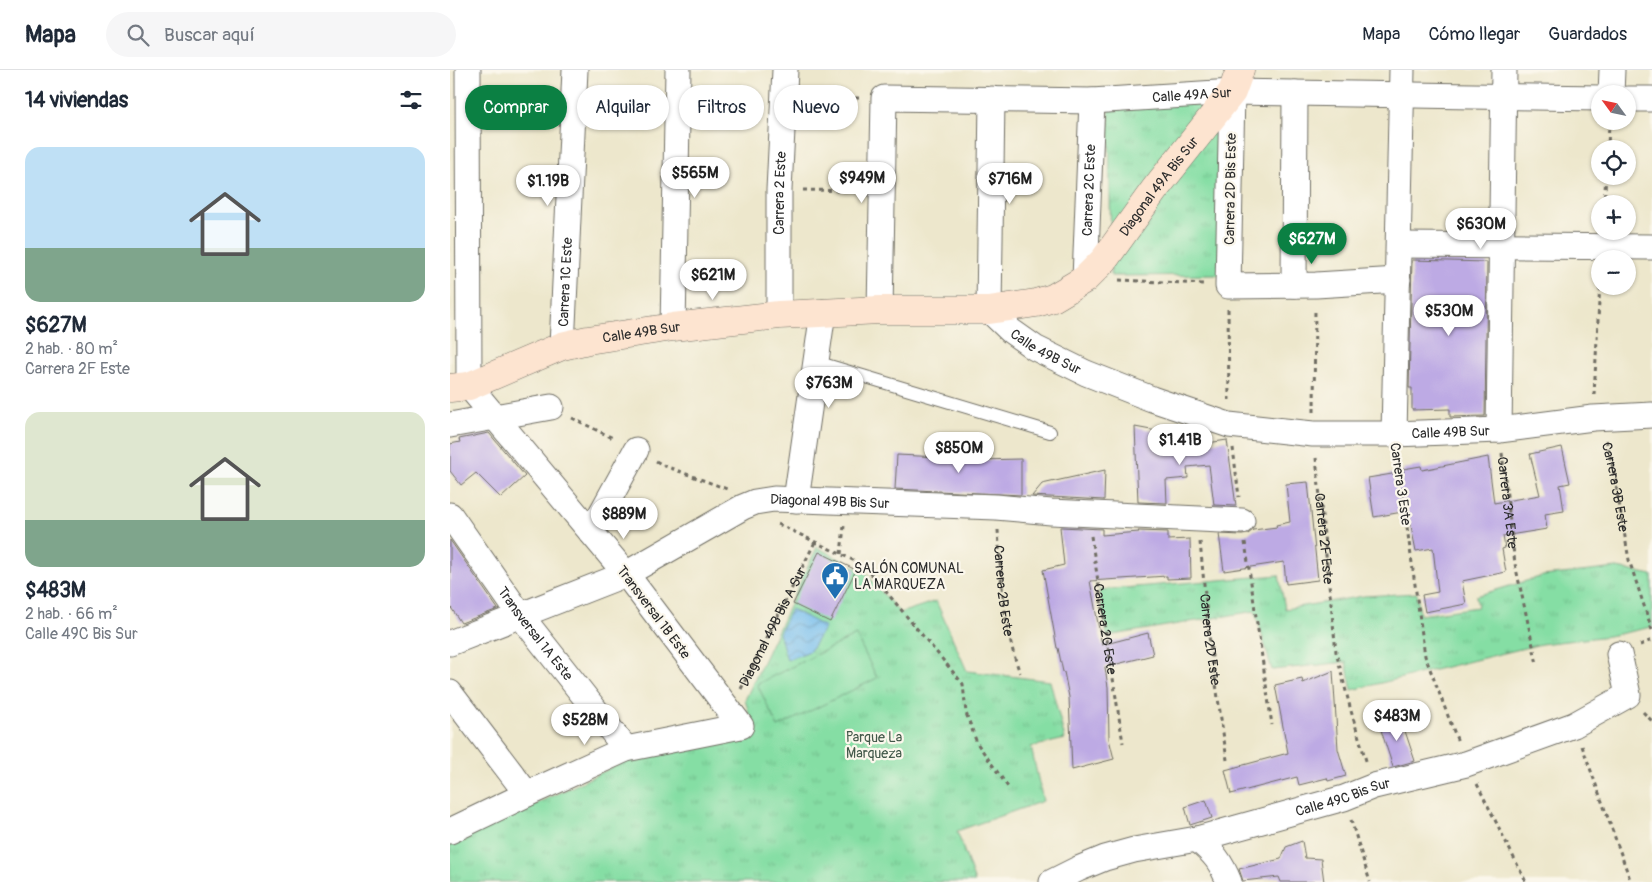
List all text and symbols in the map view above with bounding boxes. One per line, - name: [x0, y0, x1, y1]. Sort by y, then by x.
- search box: [106, 12, 456, 57]
- text: Mapa: [25, 20, 76, 49]
- icon: search: [124, 21, 152, 49]
- text: Buscar aquí: [164, 23, 255, 47]
- text: Mapa: [1362, 23, 1400, 46]
- text: Cómo llegar: [1428, 23, 1520, 46]
- text: Guardados: [1548, 23, 1627, 46]
- street label: Calle 49A Sur: [1152, 84, 1232, 106]
- chip: Comprar: [465, 85, 567, 130]
- chip: Alquilar: [577, 85, 669, 130]
- chip: Filtros: [679, 85, 764, 130]
- chip: Nuevo: [774, 85, 858, 130]
- north arrow: [1591, 85, 1636, 130]
- map controls: [1591, 85, 1636, 295]
- icon: filters: [397, 86, 425, 114]
- text: 14 viviendas: [25, 87, 128, 114]
- street label: Diagonal 49A Bis Sur: [1116, 133, 1202, 240]
- street label: Carrera 2D Bis Este: [1221, 133, 1240, 245]
- button: locate: [1591, 140, 1636, 185]
- street label: Carrera 2C Este: [1079, 144, 1099, 236]
- street label: Carrera 2 Este: [771, 151, 790, 235]
- pin: $565M: [660, 156, 730, 199]
- pin: $949M: [827, 162, 897, 204]
- pin: $716M: [975, 162, 1045, 205]
- text: $565M: [672, 163, 718, 183]
- pin: $1.19B: [507, 164, 589, 207]
- text: $949M: [839, 168, 885, 188]
- text: $716M: [988, 169, 1032, 189]
- text: $1.19B: [527, 171, 569, 191]
- icon: home: [180, 179, 270, 269]
- button: +: [1591, 195, 1636, 240]
- pin: $630M: [1446, 208, 1516, 250]
- text: $630M: [1456, 214, 1506, 234]
- pin: $627M: [1277, 222, 1347, 265]
- text: $627M: [1289, 229, 1335, 249]
- street label: Carrera 1C Este: [555, 237, 576, 327]
- button: −: [1591, 250, 1636, 295]
- pin: $621M: [678, 258, 748, 301]
- text: $621M: [691, 265, 735, 285]
- pin: $530M: [1414, 294, 1484, 337]
- text: $530M: [1425, 301, 1473, 321]
- text: $627M: [25, 312, 87, 339]
- street label: Calle 49B Sur: [601, 318, 681, 347]
- street label: Calle 49B Sur: [1007, 325, 1084, 378]
- text: 2 hab. · 80 m²: [25, 339, 118, 359]
- text: Carrera 2F Este: [25, 359, 130, 379]
- pin: $763M: [794, 366, 864, 409]
- text: $763M: [806, 373, 852, 393]
- street label: Calle 49B Sur: [1411, 422, 1490, 442]
- pin: $1.41B: [1139, 424, 1221, 466]
- text: $1.41B: [1158, 430, 1202, 450]
- pin: $850M: [924, 432, 994, 474]
- text: $850M: [935, 438, 983, 458]
- street label: Carrera 3B Este: [1598, 440, 1632, 533]
- street label: Carrera 3 Este: [1386, 442, 1415, 527]
- icon: home: [180, 444, 270, 534]
- street label: Carrera 3A Este: [1494, 456, 1521, 550]
- street label: Diagonal 49B Bis Sur: [770, 491, 890, 512]
- street label: Carrera 2F Este: [1311, 492, 1337, 585]
- pin: $889M: [589, 498, 659, 540]
- text: $889M: [602, 504, 646, 524]
- street label: Carrera 2B Este: [990, 545, 1017, 638]
- place label: SALÓN COMUNAL LA MARQUEZA: [854, 559, 964, 593]
- public building icon: SALÓN COMUNAL LA MARQUEZA: [820, 561, 850, 600]
- street label: Transversal 1B Este: [613, 562, 694, 662]
- street label: Diagonal 49B Bis A Sur: [736, 564, 810, 689]
- text: $483M: [25, 577, 86, 604]
- street label: Carrera 2C Este: [1089, 582, 1120, 676]
- street label: Transversal 1A Este: [494, 583, 576, 684]
- street label: Carrera 2D Este: [1196, 593, 1224, 686]
- text: 2 hab. · 66 m²: [25, 604, 118, 624]
- text: Calle 49C Bis Sur: [25, 624, 138, 644]
- pin: $483M: [1362, 700, 1432, 742]
- pin: $528M: [550, 704, 620, 746]
- text: $483M: [1374, 706, 1420, 726]
- text: $528M: [562, 710, 608, 730]
- park label: Parque La Marqueza: [846, 729, 902, 762]
- street label: Calle 49C Bis Sur: [1293, 774, 1392, 820]

